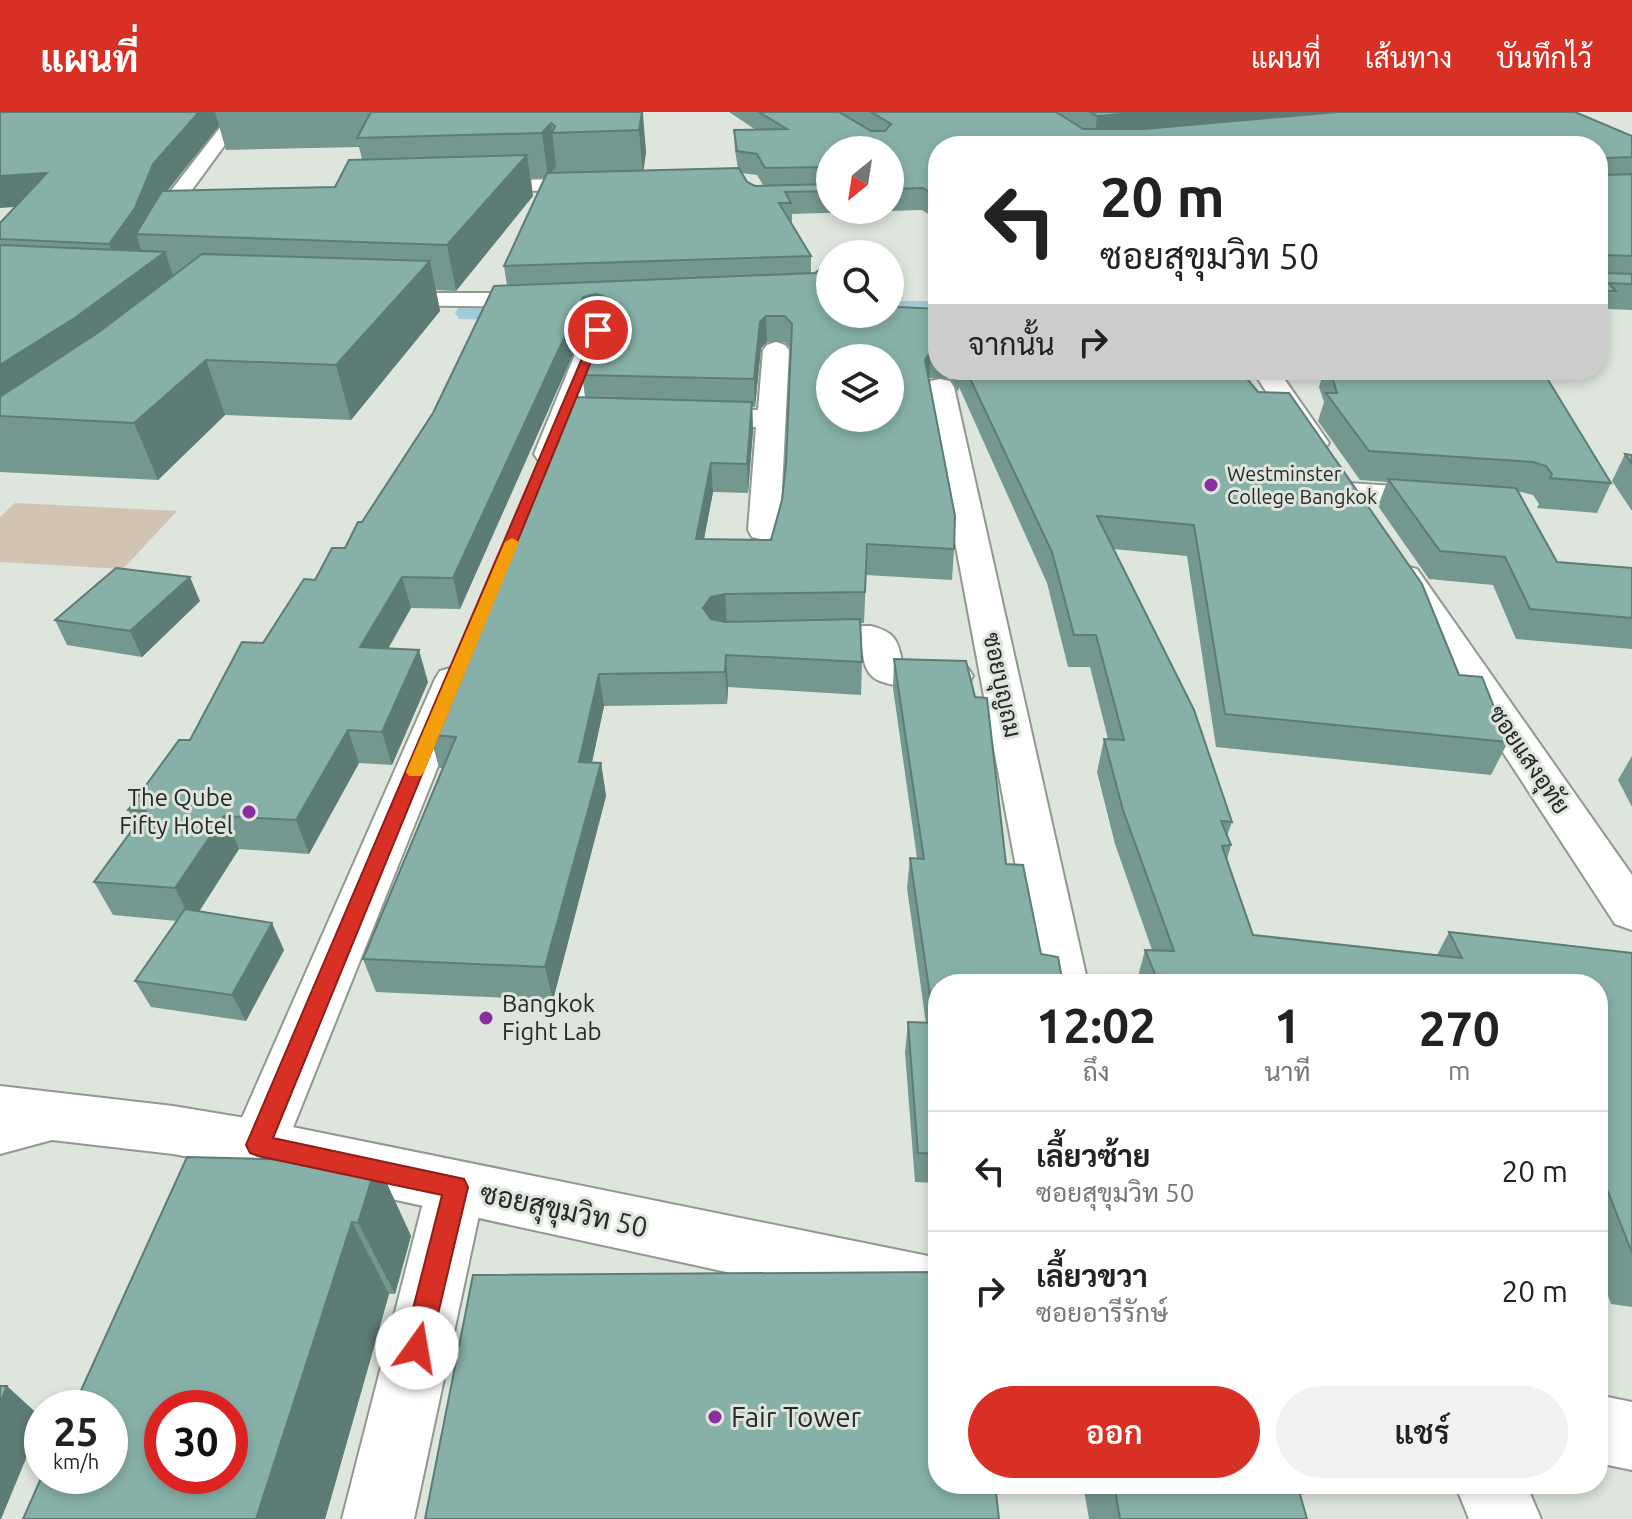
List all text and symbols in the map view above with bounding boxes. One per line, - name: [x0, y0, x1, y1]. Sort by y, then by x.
- text: แผนที่: [40, 37, 139, 79]
- text: แผนที่: [1251, 42, 1321, 73]
- text: เส้นทาง: [1365, 42, 1452, 73]
- text: บันทึกไว้: [1496, 42, 1592, 73]
- north arrow: [816, 136, 904, 224]
- map controls: [816, 136, 904, 432]
- text: 20 m: [1100, 165, 1225, 228]
- icon: left: [968, 168, 1072, 272]
- text: ซอยสุขุมวิท 50: [1100, 235, 1319, 276]
- button: search: [816, 240, 904, 328]
- pin: [564, 296, 632, 364]
- icon: arrive: [576, 308, 620, 352]
- icon: right: [1071, 320, 1115, 364]
- text: จากนั้น: [968, 327, 1055, 361]
- button: layers: [816, 344, 904, 432]
- place label: Westminster College Bangkok: [1227, 462, 1377, 508]
- marker: Westminster College Bangkok: [1202, 476, 1220, 494]
- street label: ซอยบุญถม: [975, 630, 1027, 741]
- street label: ซอยแสงอุทัย: [1481, 700, 1576, 821]
- place label: The Qube Fifty Hotel: [119, 784, 233, 839]
- marker: The Qube Fifty Hotel: [240, 803, 258, 821]
- place label: Bangkok Fight Lab: [502, 990, 602, 1045]
- text: 12:02: [1036, 998, 1156, 1052]
- text: 1: [1274, 998, 1301, 1052]
- text: 270: [1419, 1001, 1500, 1055]
- marker: Bangkok Fight Lab: [477, 1009, 495, 1027]
- text: m: [1448, 1056, 1470, 1085]
- text: ถึง: [1083, 1057, 1110, 1086]
- text: นาที: [1264, 1057, 1311, 1086]
- text: เลี้ยวซ้าย: [1036, 1139, 1150, 1173]
- icon: left: [968, 1149, 1012, 1193]
- text: 20 m: [1501, 1154, 1568, 1188]
- street label: ซอยสุขุมวิท 50: [476, 1177, 651, 1247]
- text: ซอยสุขุมวิท 50: [1036, 1178, 1194, 1207]
- text: เลี้ยวขวา: [1036, 1259, 1148, 1293]
- icon: right: [968, 1269, 1012, 1313]
- text: 20 m: [1501, 1274, 1568, 1308]
- text: ซอยอารีรักษ์: [1036, 1298, 1168, 1327]
- position arrow: [375, 1306, 459, 1390]
- button: ออก: [968, 1386, 1260, 1478]
- button: แชร์: [1276, 1386, 1568, 1478]
- speed limit sign: 30: [144, 1390, 248, 1494]
- place label: Fair Tower: [731, 1401, 862, 1432]
- marker: Fair Tower: [706, 1408, 724, 1426]
- text: 25: [53, 1409, 99, 1454]
- text: km/h: [53, 1450, 99, 1473]

